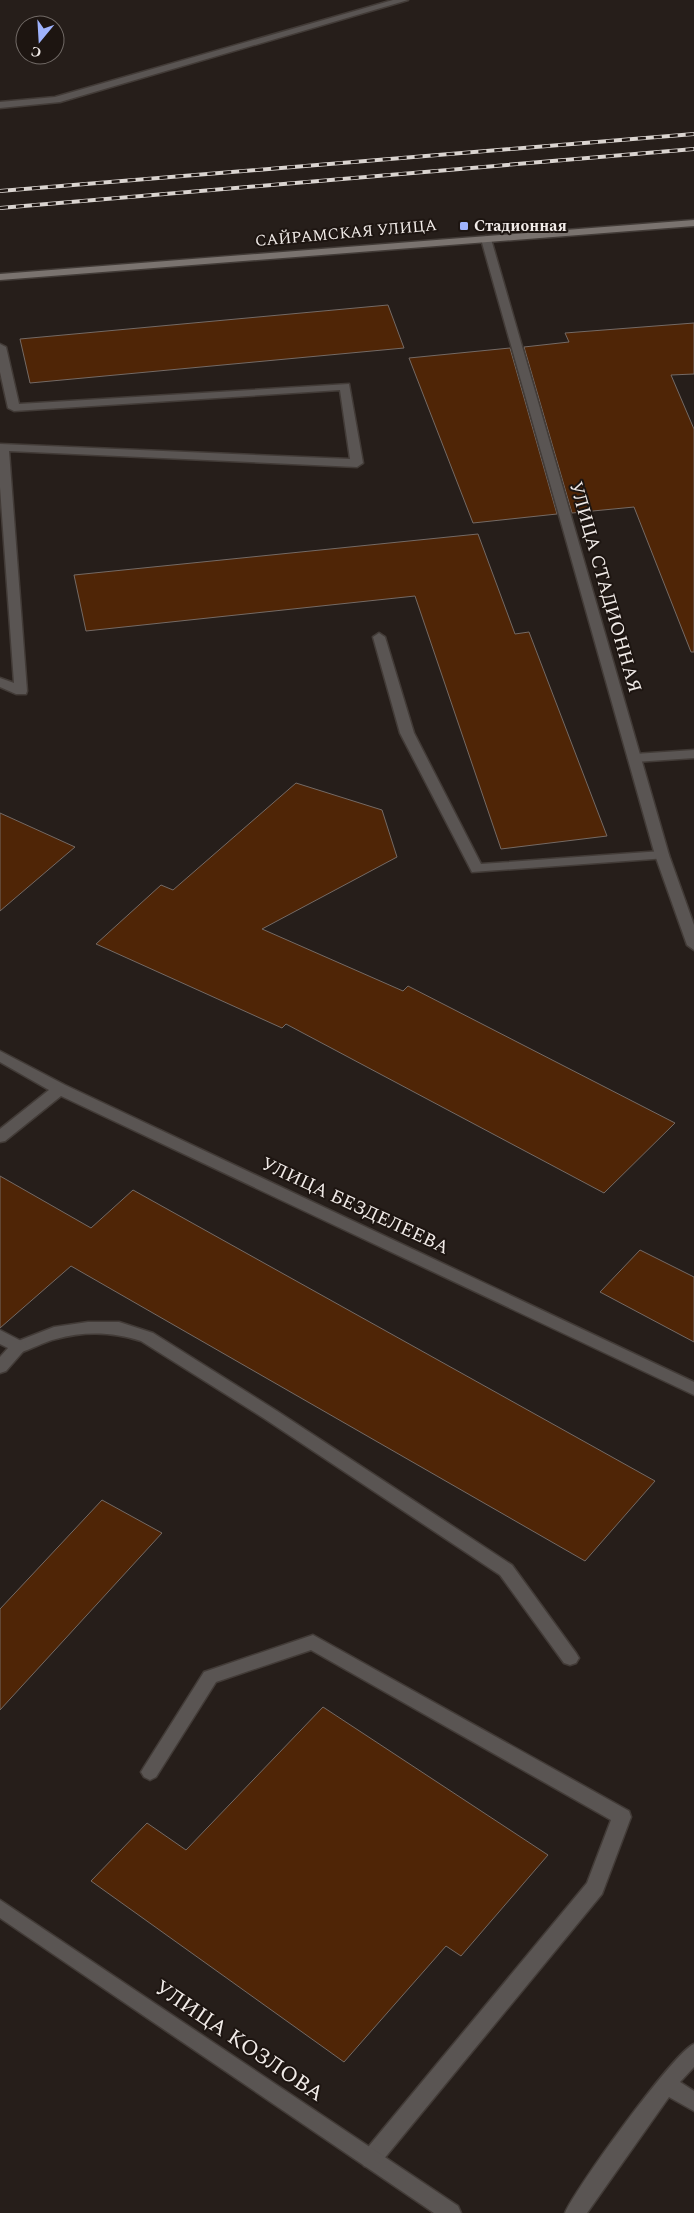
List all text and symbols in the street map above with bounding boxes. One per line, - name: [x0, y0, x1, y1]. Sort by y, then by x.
- north arrow: [15, 15, 65, 65]
- text: С: [28, 40, 44, 63]
- street label: САЙРАМСКАЯ УЛИЦА: [254, 213, 438, 253]
- place label: Стадионная: [474, 214, 567, 238]
- marker: Стадионная: [458, 220, 470, 232]
- street label: УЛИЦА СТАДИОННАЯ: [561, 478, 649, 696]
- street label: УЛИЦА БЕЗДЕЛЕЕВА: [256, 1150, 454, 1262]
- street label: УЛИЦА КОЗЛОВА: [147, 1972, 331, 2110]

